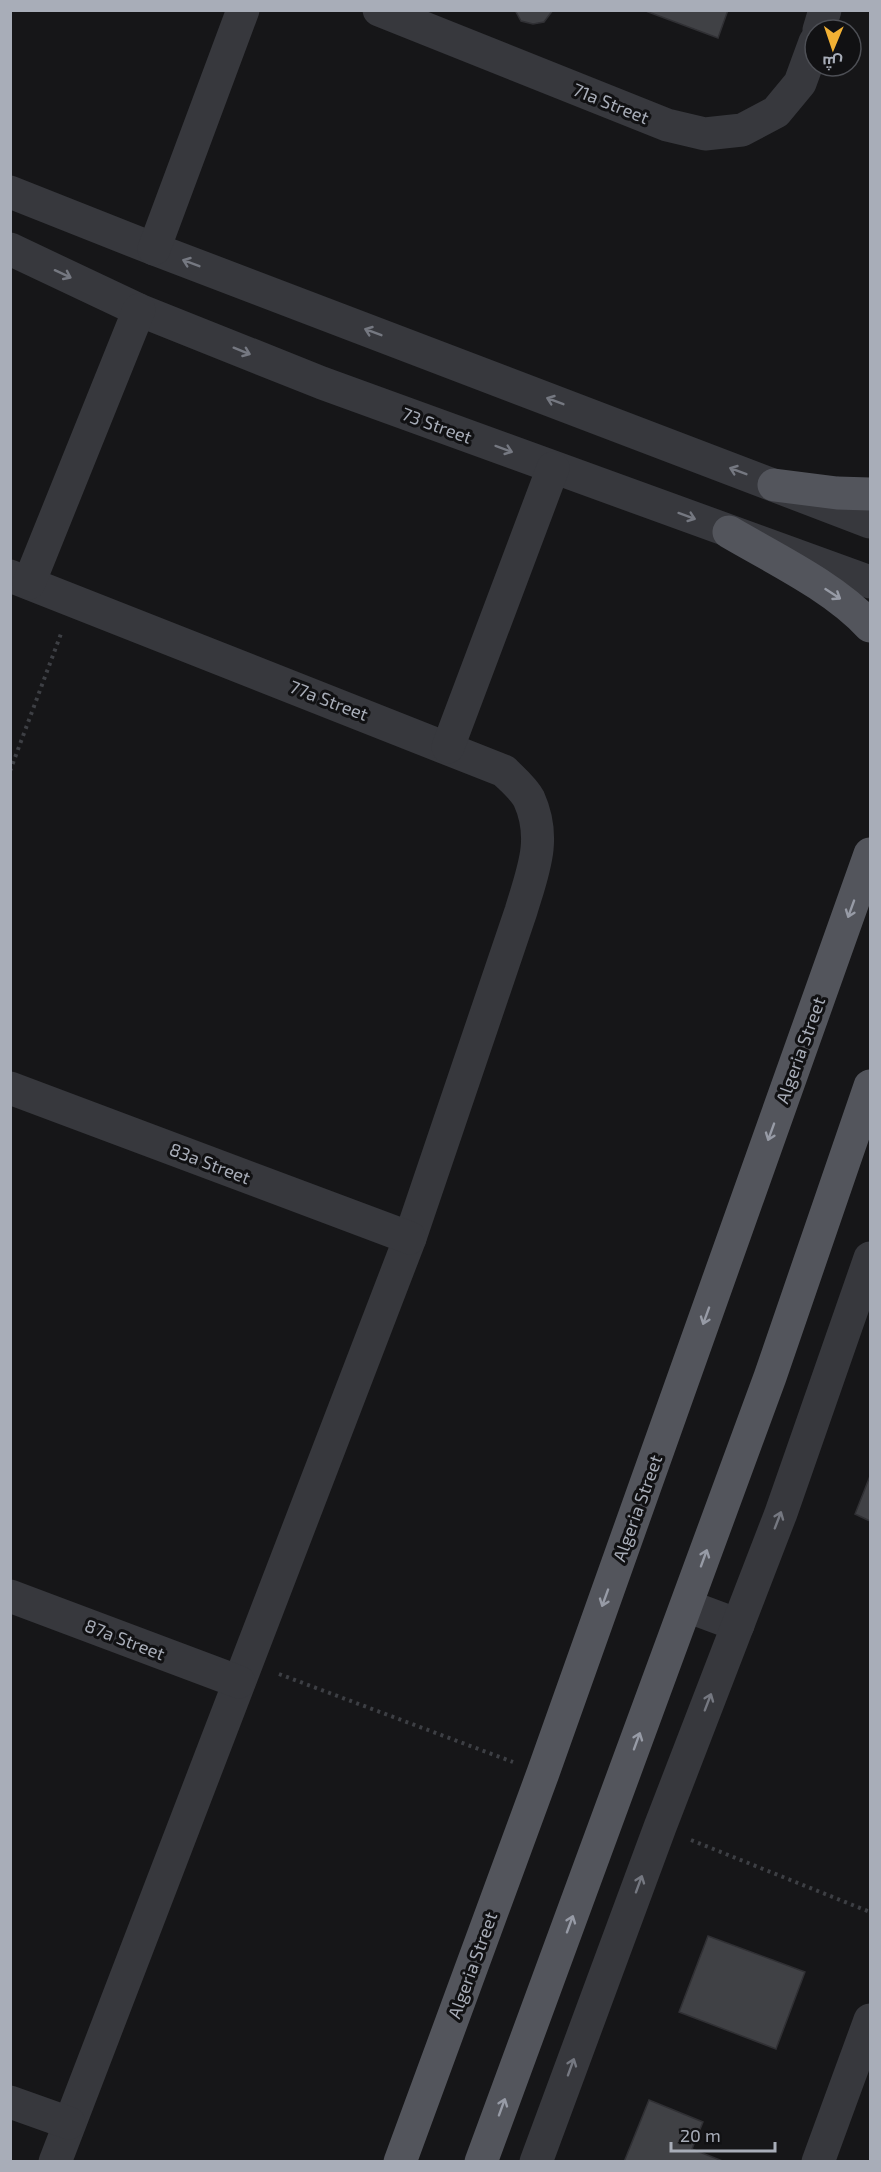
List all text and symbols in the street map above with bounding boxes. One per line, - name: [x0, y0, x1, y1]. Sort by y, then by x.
- north arrow: [803, 18, 863, 78]
- text: ش: [822, 53, 843, 73]
- street label: 71a Street: [570, 78, 652, 128]
- one-way arrow: [182, 257, 200, 268]
- one-way arrow: [54, 269, 72, 281]
- one-way arrow: [364, 326, 383, 337]
- one-way arrow: [233, 346, 251, 357]
- one-way arrow: [546, 395, 565, 406]
- street label: 73 Street: [399, 402, 475, 448]
- one-way arrow: [494, 445, 512, 456]
- one-way arrow: [729, 464, 747, 475]
- one-way arrow: [677, 512, 696, 523]
- one-way arrow: [824, 589, 841, 601]
- street label: 77a Street: [287, 675, 372, 725]
- one-way arrow: [844, 899, 855, 918]
- street label: Algeria Street: [771, 994, 830, 1106]
- one-way arrow: [765, 1122, 776, 1141]
- street label: 83a Street: [166, 1138, 254, 1189]
- one-way arrow: [700, 1306, 711, 1325]
- street label: Algeria Street: [608, 1452, 667, 1564]
- one-way arrow: [773, 1511, 784, 1530]
- one-way arrow: [700, 1549, 711, 1568]
- one-way arrow: [599, 1588, 610, 1607]
- street label: 87a Street: [82, 1614, 168, 1664]
- one-way arrow: [703, 1693, 714, 1712]
- one-way arrow: [633, 1732, 644, 1751]
- one-way arrow: [634, 1875, 645, 1894]
- street label: Algeria Street: [443, 1909, 502, 2021]
- one-way arrow: [565, 1915, 576, 1934]
- one-way arrow: [567, 2058, 578, 2077]
- one-way arrow: [497, 2098, 508, 2117]
- scale bar: [671, 2115, 774, 2153]
- text: 20 m: [680, 2124, 721, 2146]

